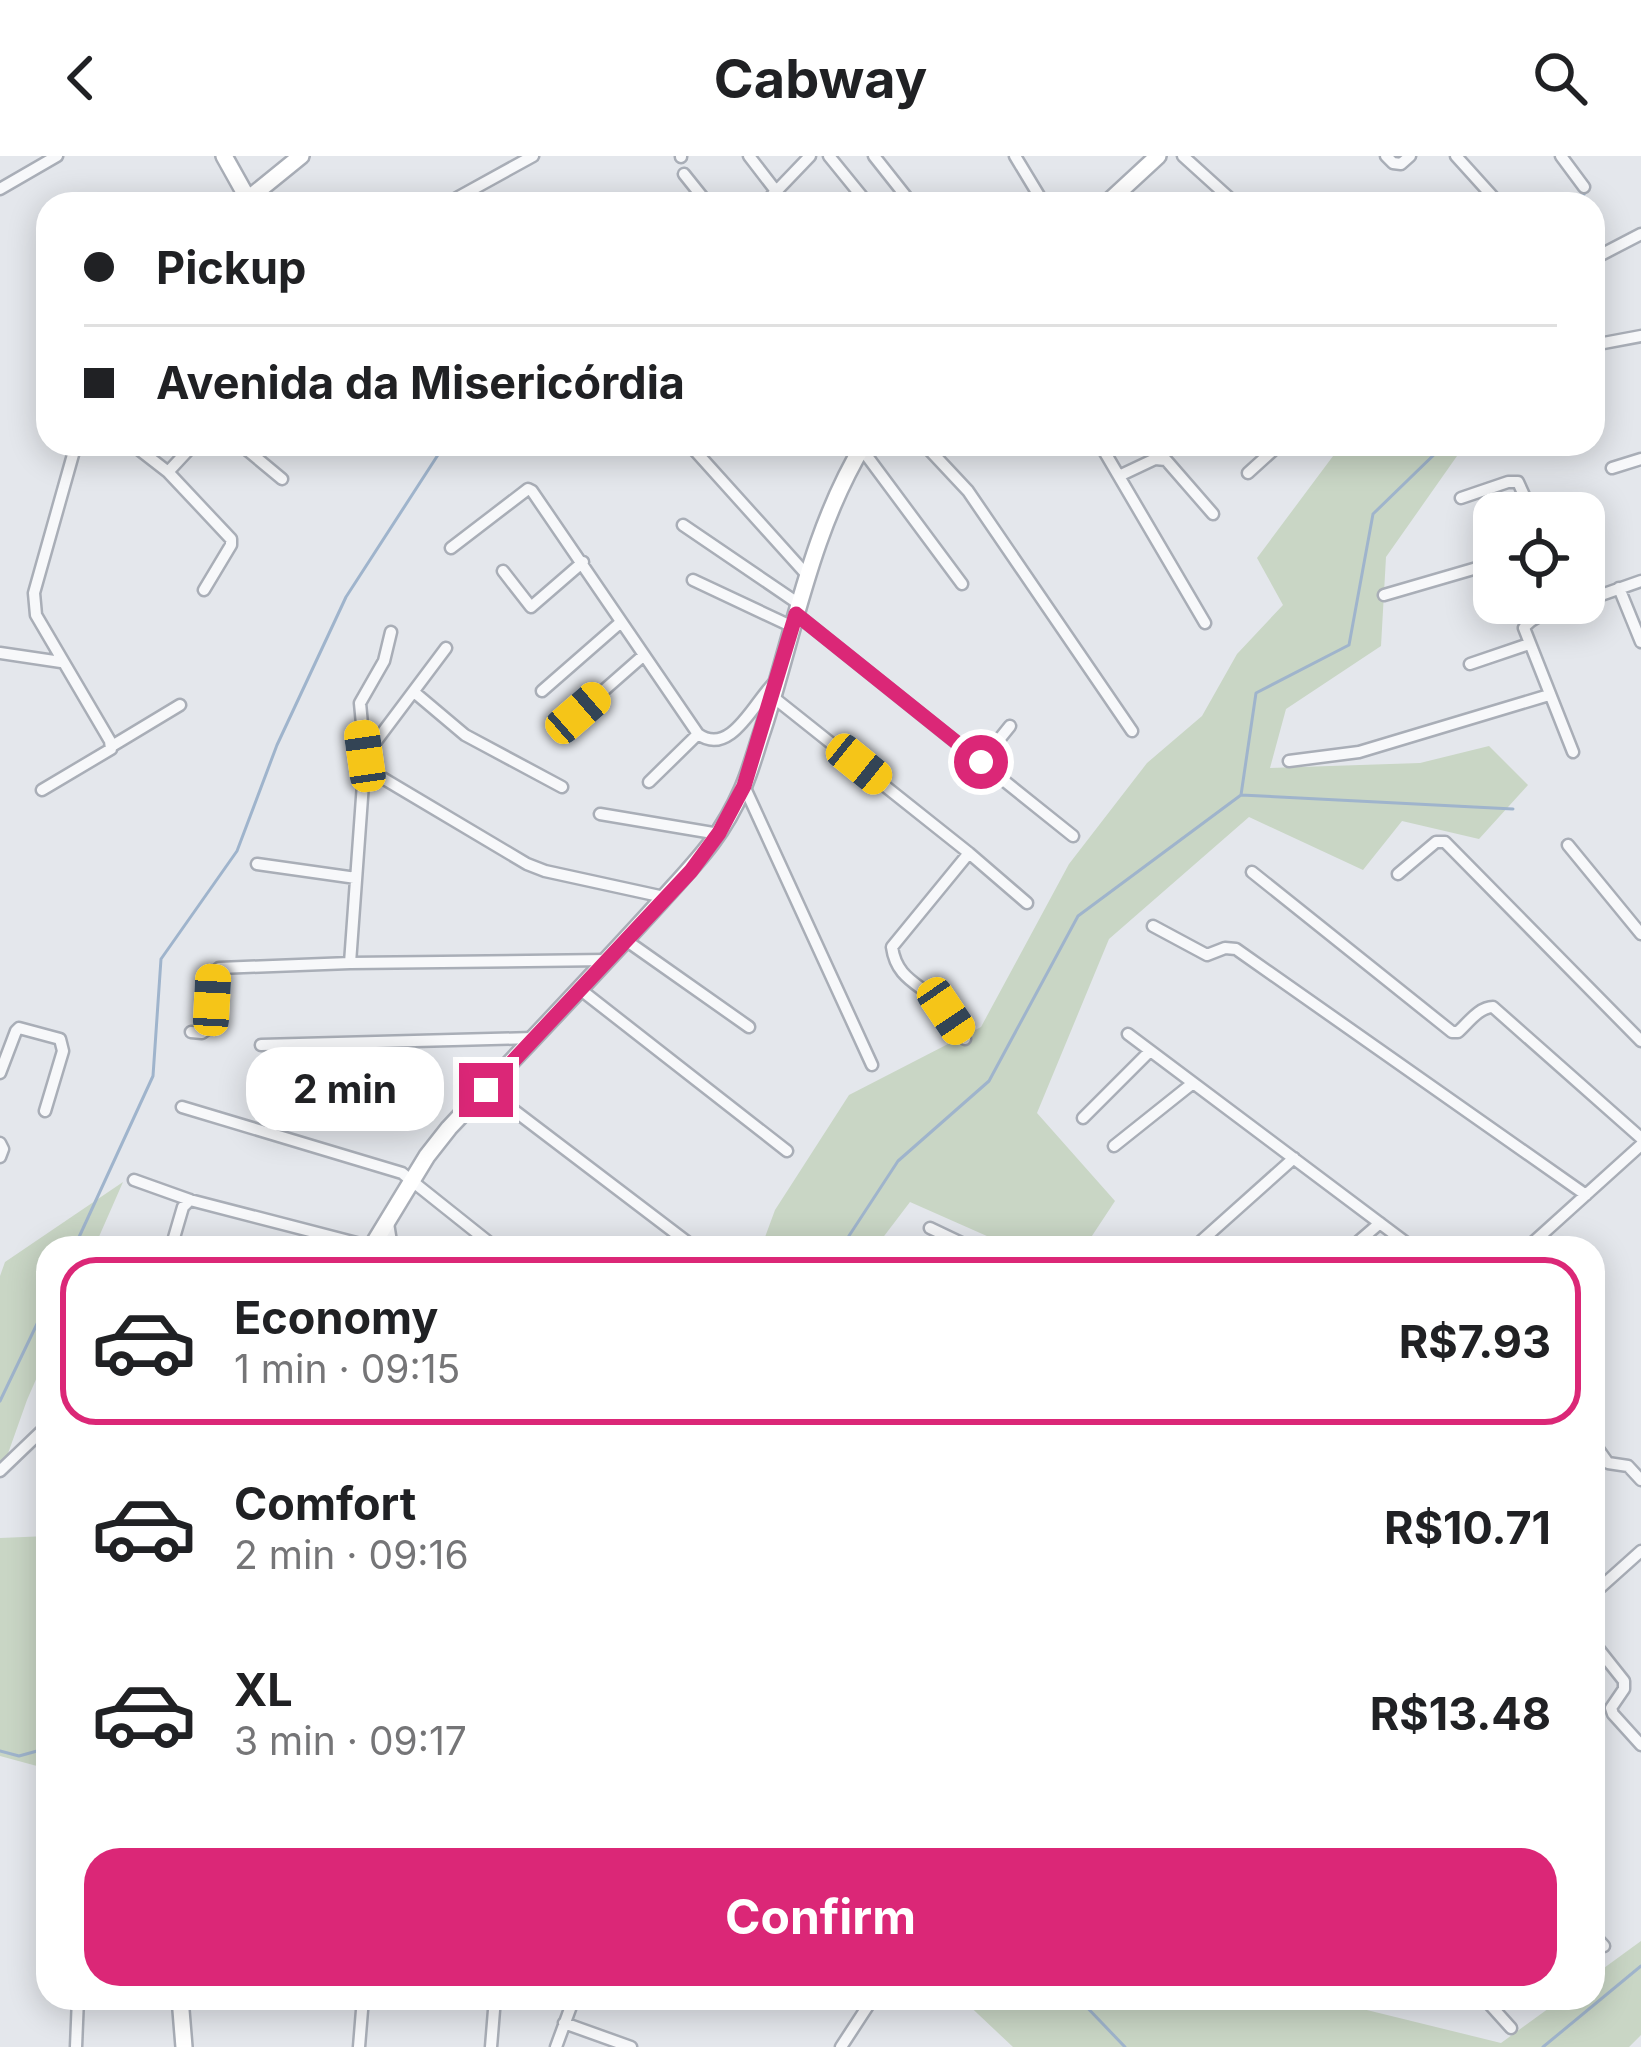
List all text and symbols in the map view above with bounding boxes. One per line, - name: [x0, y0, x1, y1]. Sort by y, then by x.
- icon: back: [48, 45, 114, 111]
- icon: search: [1527, 45, 1593, 111]
- text: Cabway: [714, 46, 927, 111]
- text: Pickup: [156, 240, 306, 295]
- text: Avenida da Misericórdia: [156, 355, 685, 410]
- map controls: [1473, 492, 1605, 624]
- button: locate: [1473, 492, 1605, 624]
- car: [539, 676, 617, 750]
- car: [342, 718, 388, 794]
- car: [820, 727, 898, 801]
- route start: [954, 735, 1008, 789]
- car: [192, 963, 232, 1037]
- car: [911, 971, 981, 1051]
- callout: 2 min: [246, 1048, 444, 1132]
- route end: [459, 1063, 513, 1117]
- text: 2 min: [293, 1065, 397, 1112]
- icon: car: [90, 1287, 198, 1395]
- text: Economy: [234, 1290, 438, 1345]
- text: R$7.93: [1399, 1314, 1551, 1369]
- text: 1 min · 09:15: [234, 1345, 460, 1392]
- icon: car: [90, 1473, 198, 1581]
- text: Comfort: [234, 1476, 416, 1531]
- text: R$10.71: [1384, 1500, 1551, 1555]
- text: 2 min · 09:16: [234, 1531, 469, 1578]
- icon: car: [90, 1659, 198, 1767]
- text: XL: [234, 1662, 293, 1717]
- text: R$13.48: [1370, 1686, 1551, 1741]
- text: 3 min · 09:17: [234, 1717, 467, 1764]
- button: Confirm: [84, 1848, 1557, 1986]

